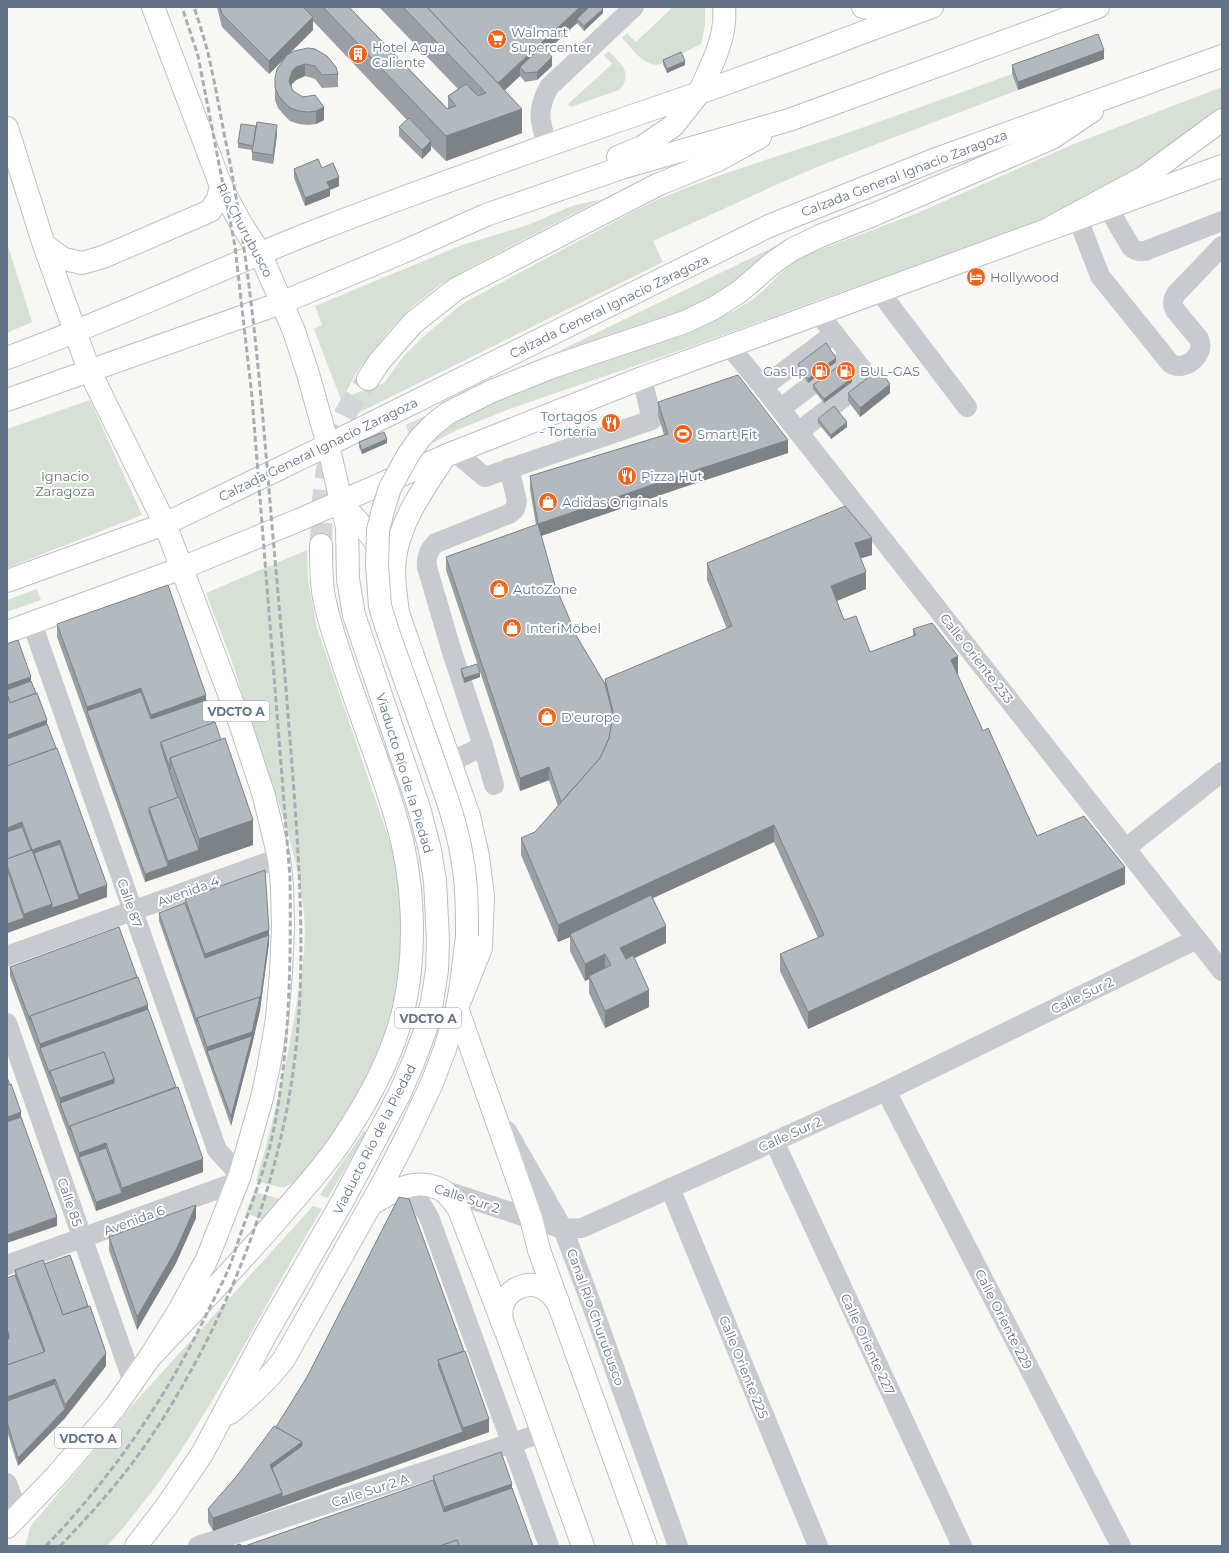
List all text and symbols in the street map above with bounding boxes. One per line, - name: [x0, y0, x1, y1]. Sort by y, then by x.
- place label: Walmart Supercenter: [511, 24, 591, 55]
- supermarket icon: Walmart Supercenter: [486, 28, 508, 50]
- place label: Hotel Agua Caliente: [372, 39, 445, 70]
- building icon: Hotel Agua Caliente: [347, 43, 369, 65]
- street label: Calzada General Ignacio Zaragoza: [799, 126, 1009, 220]
- street label: Río Churubusco: [213, 180, 277, 280]
- street label: Calzada General Ignacio Zaragoza: [507, 251, 711, 361]
- hotel icon: Hollywood: [965, 266, 987, 288]
- place label: Hollywood: [990, 269, 1059, 285]
- fuel station icon: Gas Lp: [810, 360, 832, 382]
- fuel station icon: BUL-GAS: [835, 360, 857, 382]
- place label: Gas Lp: [763, 363, 807, 379]
- place label: BUL-GAS: [860, 363, 920, 379]
- street label: Calzada General Ignacio Zaragoza: [216, 394, 420, 504]
- place label: Tortagos - Tortería: [539, 408, 597, 439]
- restaurant icon: Tortagos - Tortería: [600, 412, 622, 434]
- sports icon: Smart Fit: [672, 423, 694, 445]
- place label: Smart Fit: [697, 426, 757, 442]
- restaurant icon: Pizza Hut: [616, 465, 638, 487]
- park label: Ignacio Zaragoza: [35, 468, 95, 499]
- place label: Pizza Hut: [641, 468, 703, 484]
- shop icon: Adidas Originals: [537, 491, 559, 513]
- place label: Adidas Originals: [562, 494, 668, 510]
- shop icon: AutoZone: [488, 578, 510, 600]
- place label: AutoZone: [513, 581, 577, 597]
- street label: Calle Oriente 233: [937, 610, 1017, 706]
- shop icon: InteriMöbel: [501, 617, 523, 639]
- place label: InteriMöbel: [526, 620, 601, 636]
- street label: Viaducto Río de la Piedad: [373, 691, 437, 855]
- road number: VDCTO A: [203, 701, 269, 721]
- shop icon: D'europe: [536, 706, 558, 728]
- place label: D'europe: [561, 709, 621, 725]
- street label: Avenida 4: [155, 872, 221, 910]
- street label: Calle 87: [114, 876, 146, 930]
- street label: Calle Sur 2: [1048, 973, 1116, 1017]
- road number: VDCTO A: [395, 1008, 461, 1028]
- street label: Viaducto Río de la Piedad: [329, 1061, 419, 1217]
- street label: Calle Sur 2: [756, 1113, 824, 1155]
- street label: Calle 85: [54, 1175, 86, 1229]
- street label: Calle Sur 2: [432, 1180, 502, 1216]
- street label: Avenida 6: [101, 1202, 167, 1238]
- street label: Canal Río Churubusco: [564, 1246, 628, 1388]
- street label: Calle Oriente 229: [972, 1266, 1036, 1372]
- street label: Calle Oriente 227: [838, 1291, 899, 1397]
- street label: Calle Oriente 225: [716, 1313, 772, 1421]
- road number: VDCTO A: [55, 1428, 121, 1448]
- street label: Calle Sur 2 A: [329, 1470, 411, 1510]

